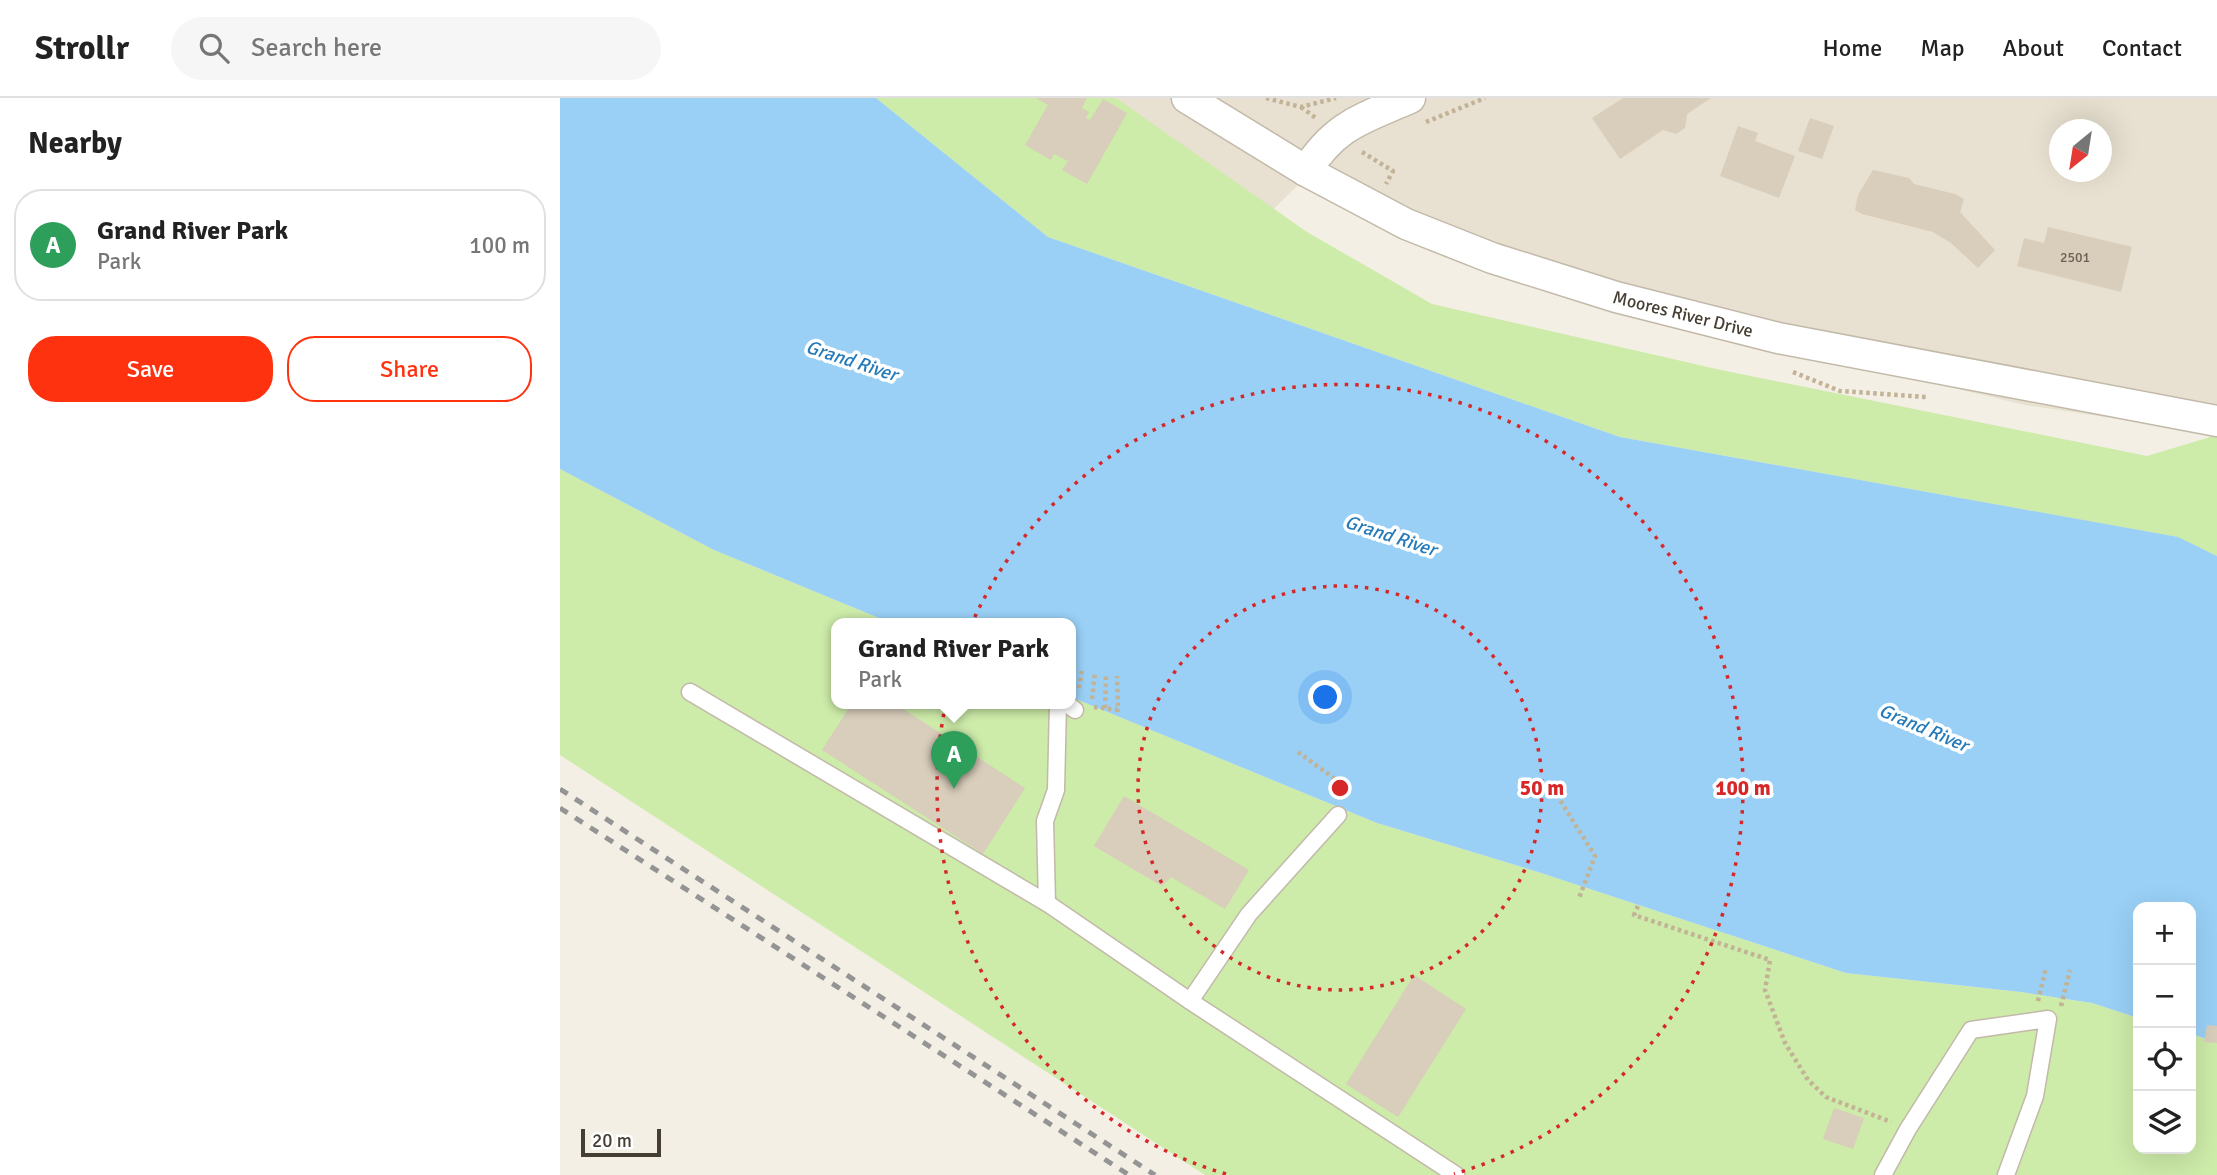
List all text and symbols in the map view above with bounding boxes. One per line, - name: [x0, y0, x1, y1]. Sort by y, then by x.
- search box: [171, 17, 661, 80]
- text: Strollr: [35, 28, 129, 69]
- icon: search: [195, 29, 233, 67]
- text: Search here: [251, 32, 382, 64]
- text: Home: [1822, 33, 1882, 63]
- text: Map: [1920, 33, 1965, 63]
- text: About: [2003, 33, 2064, 63]
- text: Contact: [2102, 33, 2182, 63]
- north arrow: [2049, 119, 2112, 182]
- text: Nearby: [28, 125, 122, 162]
- text: Grand River Park: [97, 215, 288, 247]
- text: A: [46, 231, 60, 260]
- text: 100 m: [469, 231, 530, 260]
- text: Park: [97, 247, 141, 276]
- house number: 2501: [2060, 249, 2090, 266]
- street label: Moores River Drive: [1611, 286, 1755, 342]
- water label: Grand River: [803, 335, 903, 388]
- button: Save: [28, 336, 273, 402]
- button: Share: [287, 336, 532, 402]
- water label: Grand River: [1342, 510, 1442, 563]
- popup: [831, 618, 1076, 709]
- text: Grand River Park: [858, 633, 1049, 665]
- text: Park: [858, 665, 902, 694]
- your location: [1308, 680, 1342, 714]
- water label: Grand River: [1875, 698, 1975, 759]
- pin: A: [931, 731, 977, 789]
- text: 50 m: [1520, 775, 1564, 801]
- text: 100 m: [1715, 775, 1771, 801]
- centre of rings: [1328, 776, 1352, 800]
- map controls: [2133, 902, 2196, 1154]
- button: +: [2133, 902, 2196, 965]
- button: −: [2133, 965, 2196, 1028]
- button: locate: [2133, 1028, 2196, 1091]
- button: layers: [2133, 1091, 2196, 1154]
- scale bar: [581, 1126, 662, 1158]
- text: 20 m: [592, 1129, 632, 1153]

